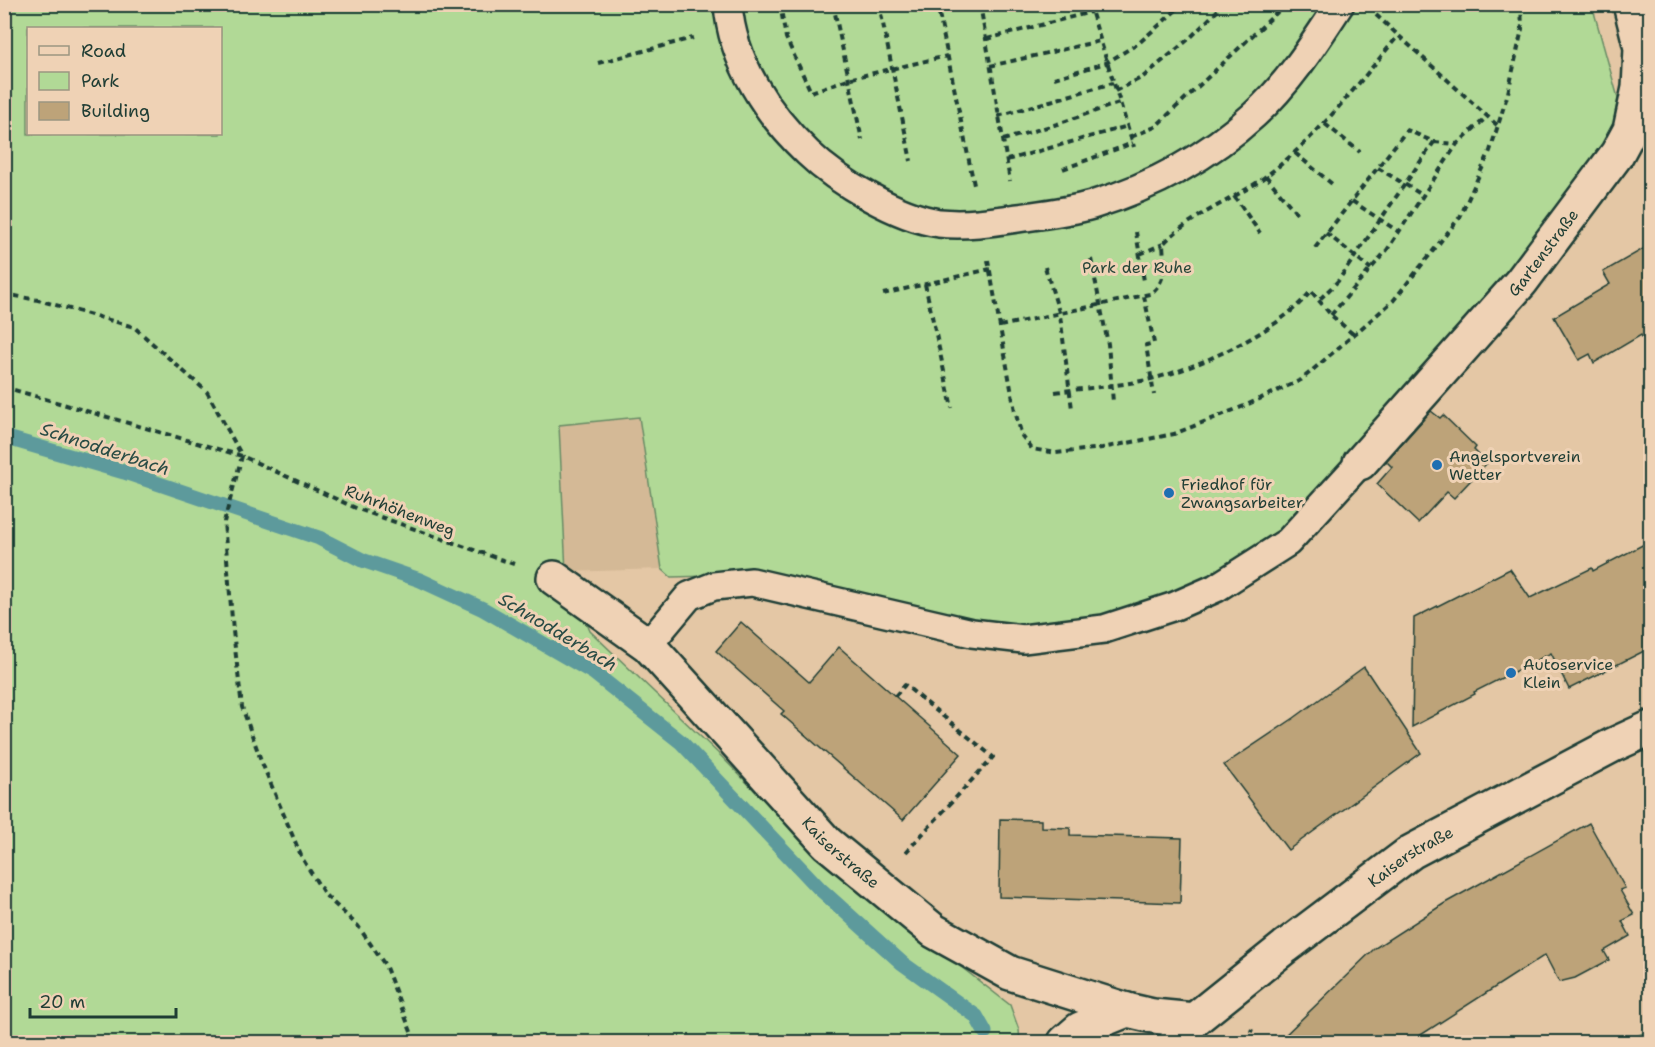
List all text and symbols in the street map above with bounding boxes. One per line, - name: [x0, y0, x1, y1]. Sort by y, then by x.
- legend: [27, 27, 222, 135]
- text: Road: [81, 39, 126, 63]
- text: Park: [81, 69, 120, 93]
- text: Building: [81, 99, 150, 123]
- street label: Gartenstraße: [1503, 205, 1583, 301]
- park label: Park der Ruhe: [1082, 257, 1192, 278]
- water label: Schnodderbach: [37, 417, 173, 481]
- place label: Angelsportverein Wetter: [1449, 446, 1581, 485]
- marker: Angelsportverein Wetter: [1430, 458, 1444, 472]
- place label: Friedhof für Zwangsarbeiter: [1181, 474, 1303, 513]
- street label: Ruhrhöhenweg: [342, 480, 458, 541]
- marker: Friedhof für Zwangsarbeiter: [1162, 486, 1176, 500]
- water label: Schnodderbach: [494, 587, 622, 677]
- place label: Autoservice Klein: [1523, 654, 1613, 693]
- marker: Autoservice Klein: [1504, 666, 1518, 680]
- street label: Kaiserstraße: [797, 812, 884, 893]
- street label: Kaiserstraße: [1364, 822, 1457, 892]
- scale bar: [30, 981, 176, 1019]
- text: 20 m: [39, 990, 85, 1014]

